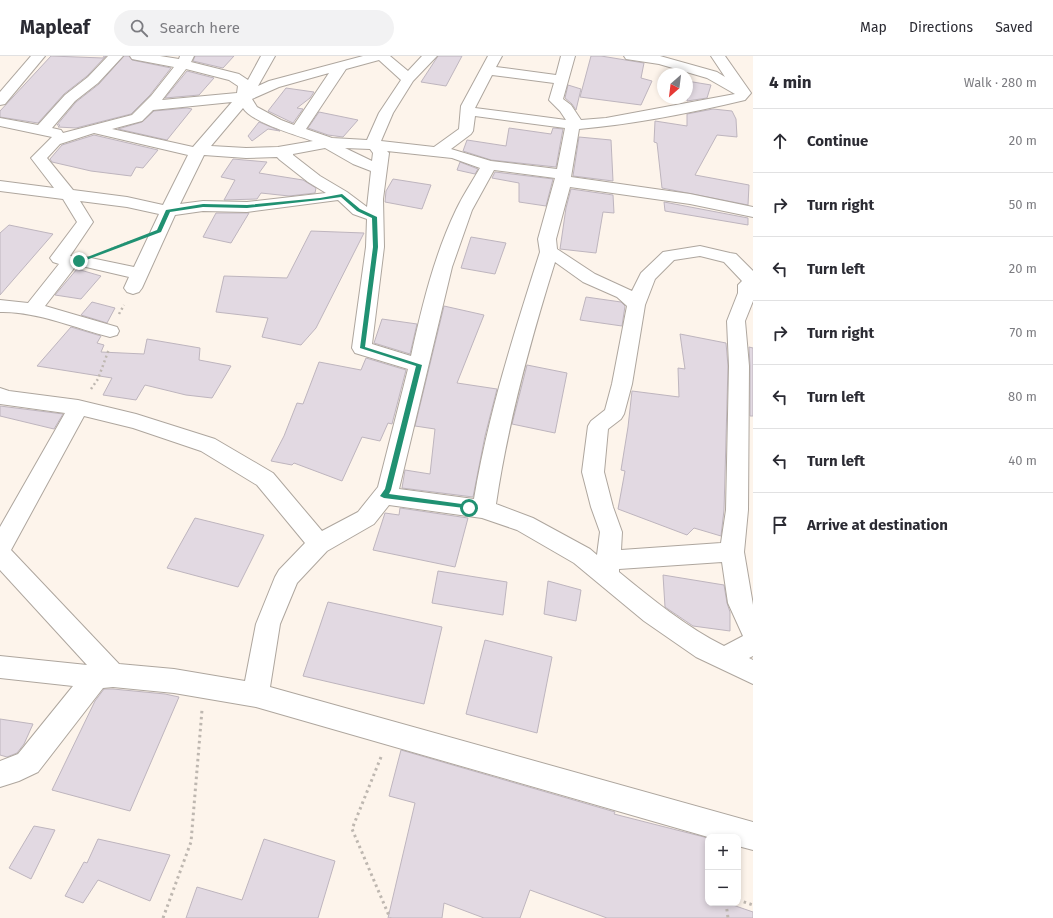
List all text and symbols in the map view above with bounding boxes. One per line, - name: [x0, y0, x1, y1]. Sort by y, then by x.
- search box: [114, 10, 394, 46]
- text: Mapleaf: [20, 16, 90, 39]
- icon: search: [128, 17, 150, 39]
- text: Search here: [160, 19, 240, 37]
- text: Map: [860, 19, 887, 36]
- text: Directions: [909, 19, 973, 36]
- text: Saved: [995, 19, 1033, 36]
- north arrow: [657, 68, 693, 104]
- text: 4 min: [769, 72, 812, 93]
- text: Walk · 280 m: [964, 75, 1037, 90]
- icon: ahead: [769, 130, 791, 152]
- text: Continue: [807, 132, 868, 150]
- text: 20 m: [1009, 133, 1037, 148]
- icon: right: [769, 194, 791, 216]
- text: Turn right: [807, 196, 874, 214]
- text: 50 m: [1009, 197, 1037, 212]
- route end: [70, 252, 88, 270]
- icon: left: [769, 258, 791, 280]
- text: Turn left: [807, 260, 865, 278]
- text: 20 m: [1009, 261, 1037, 276]
- icon: right: [769, 322, 791, 344]
- text: Turn right: [807, 324, 874, 342]
- text: 70 m: [1010, 325, 1037, 340]
- icon: left: [769, 386, 791, 408]
- text: Turn left: [807, 388, 865, 406]
- text: 80 m: [1008, 389, 1037, 404]
- icon: left: [769, 450, 791, 472]
- text: Turn left: [807, 452, 865, 470]
- text: 40 m: [1008, 453, 1037, 468]
- route start: [460, 499, 478, 517]
- icon: arrive: [769, 514, 791, 536]
- text: Arrive at destination: [807, 516, 948, 534]
- map controls: [705, 834, 741, 906]
- button: +: [705, 834, 741, 870]
- button: −: [705, 870, 741, 906]

